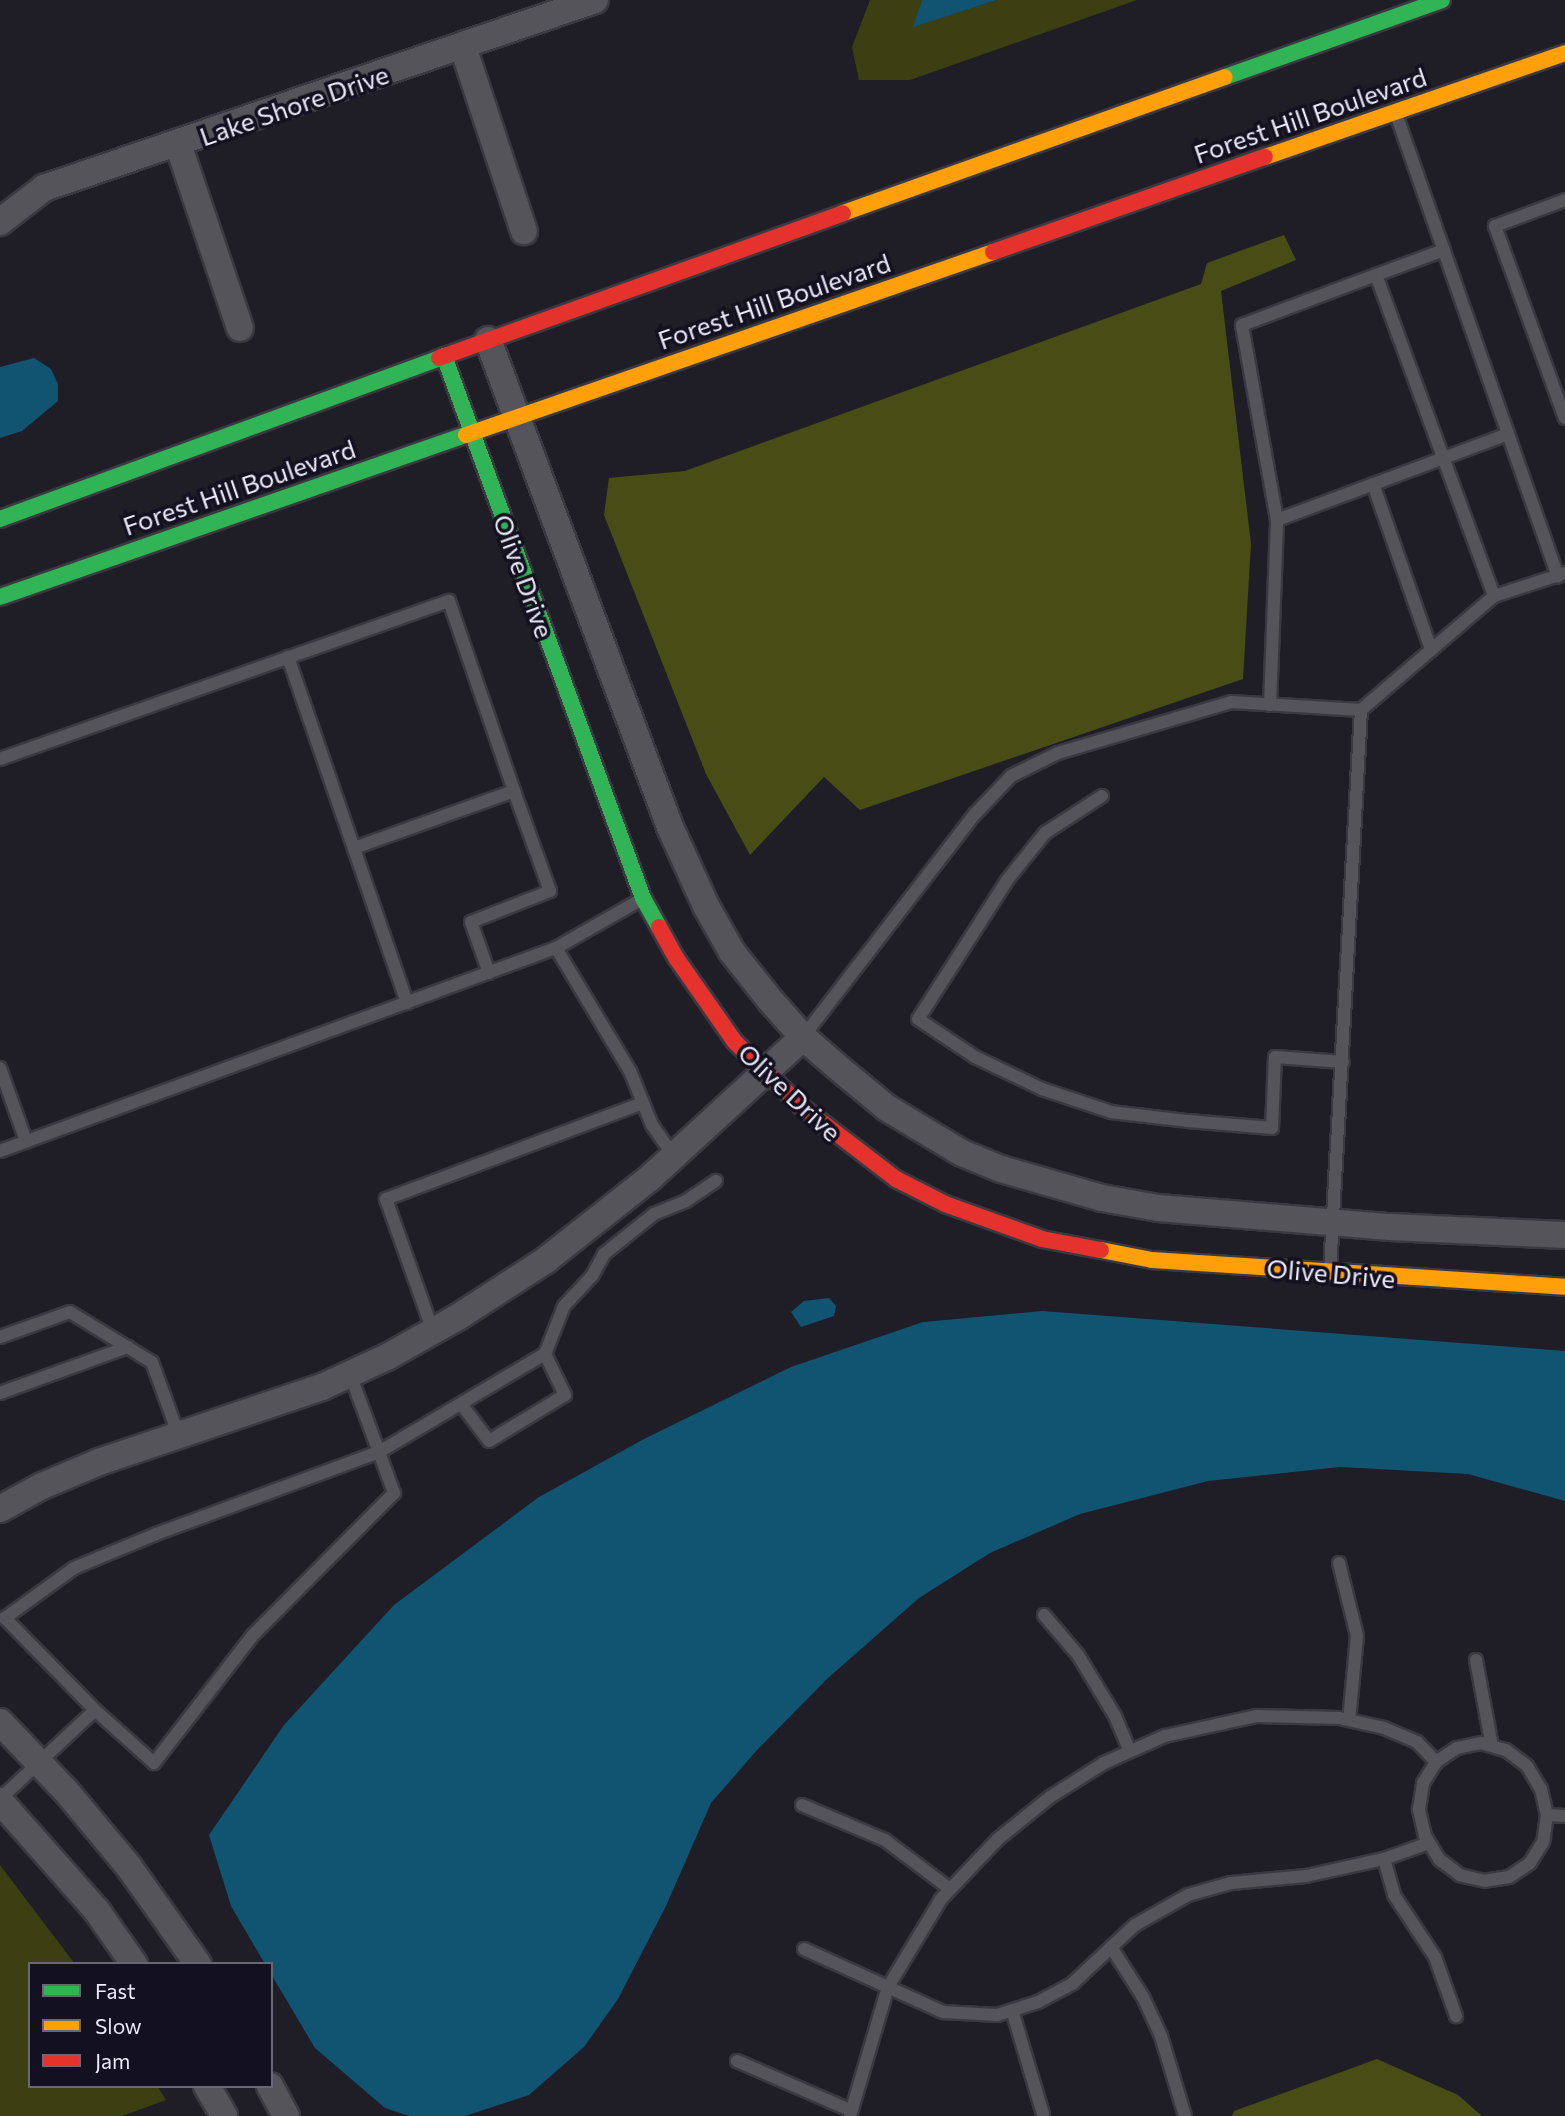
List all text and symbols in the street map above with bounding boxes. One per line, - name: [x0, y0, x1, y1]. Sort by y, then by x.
- street label: Lake Shore Drive: [195, 58, 393, 152]
- street label: Forest Hill Boulevard: [1190, 61, 1430, 169]
- street label: Forest Hill Boulevard: [654, 247, 894, 355]
- street label: Forest Hill Boulevard: [119, 433, 359, 541]
- street label: Olive Drive: [487, 510, 561, 642]
- street label: Olive Drive: [732, 1037, 848, 1147]
- street label: Olive Drive: [1265, 1252, 1397, 1294]
- legend: [28, 1962, 273, 2088]
- text: Fast: [95, 1978, 136, 2003]
- text: Slow: [95, 2013, 142, 2038]
- text: Jam: [95, 2048, 130, 2073]

